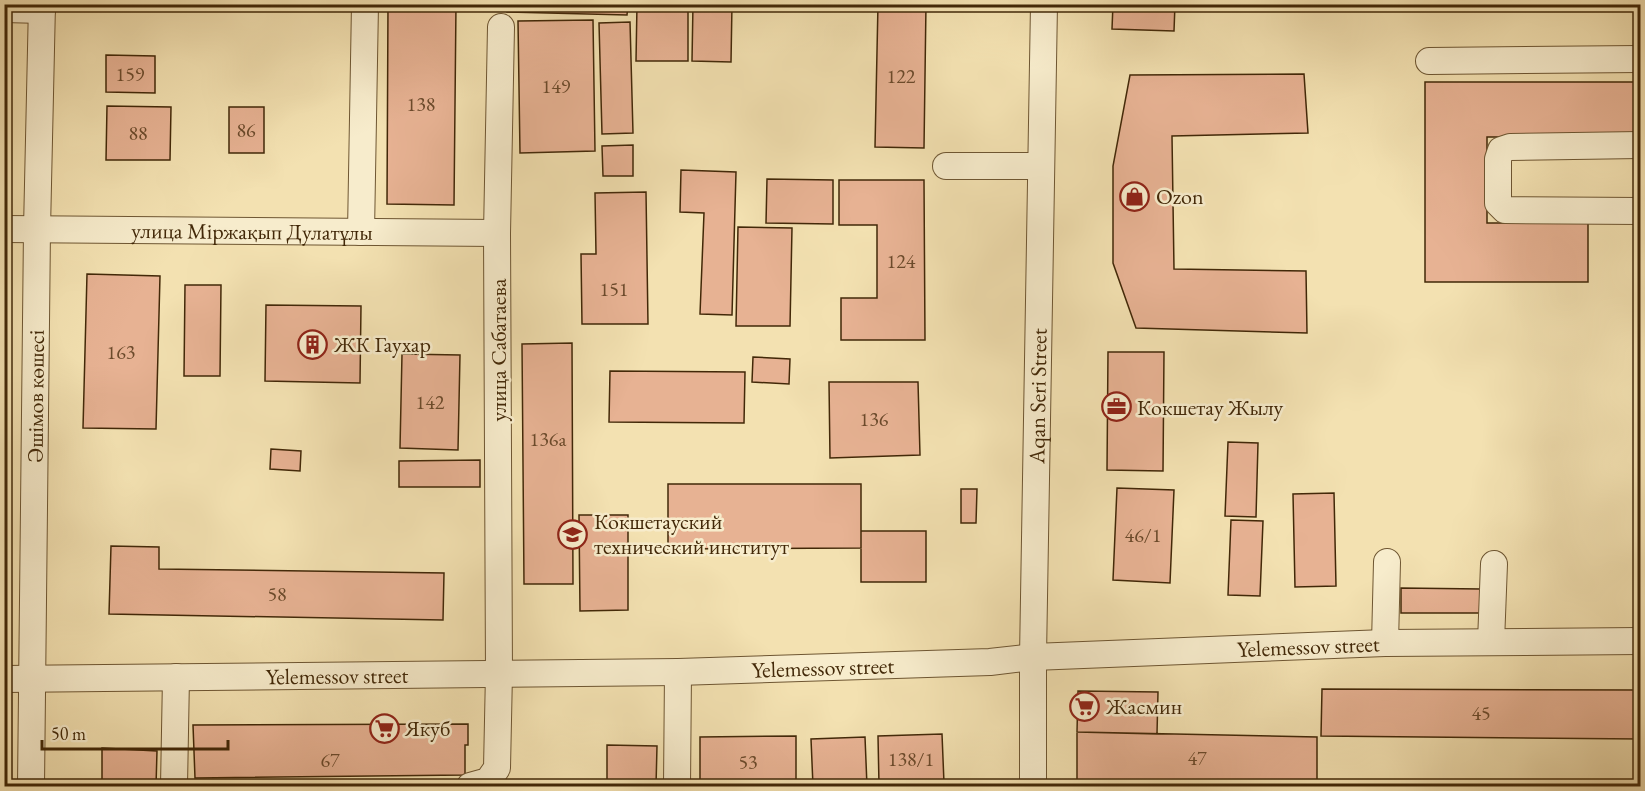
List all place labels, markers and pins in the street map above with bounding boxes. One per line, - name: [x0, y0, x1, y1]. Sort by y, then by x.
- shop icon: Ozon: [1119, 180, 1151, 212]
- place label: Ozon: [1156, 182, 1204, 211]
- building icon: ЖК Гаухар: [297, 328, 329, 360]
- place label: ЖК Гаухар: [333, 330, 431, 359]
- office icon: Кокшетау Жылу: [1100, 391, 1132, 423]
- place label: Кокшетау Жылу: [1137, 393, 1284, 422]
- place label: Кокшетауский технический институт: [594, 507, 789, 561]
- school or university icon: Кокшетауский технический институт: [557, 518, 589, 550]
- supermarket icon: Жасмин: [1069, 690, 1101, 722]
- place label: Жасмин: [1105, 692, 1182, 721]
- supermarket icon: Якуб: [368, 712, 400, 744]
- place label: Якуб: [404, 714, 450, 743]

